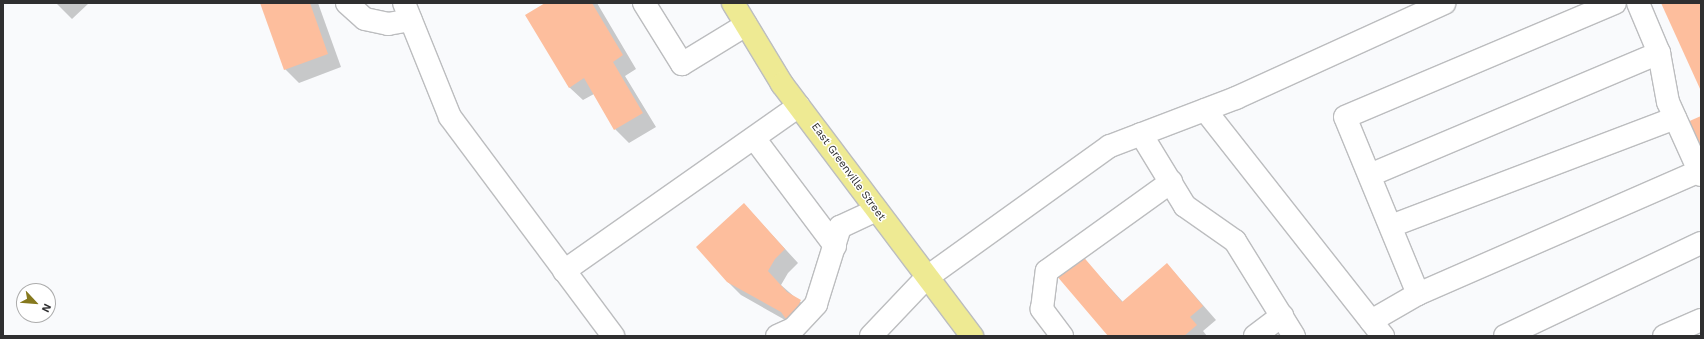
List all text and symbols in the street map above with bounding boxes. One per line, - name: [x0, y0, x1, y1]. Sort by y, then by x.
- street label: East Greenville Street: [808, 121, 888, 223]
- north arrow: [16, 283, 56, 323]
- text: N: [39, 302, 54, 315]

